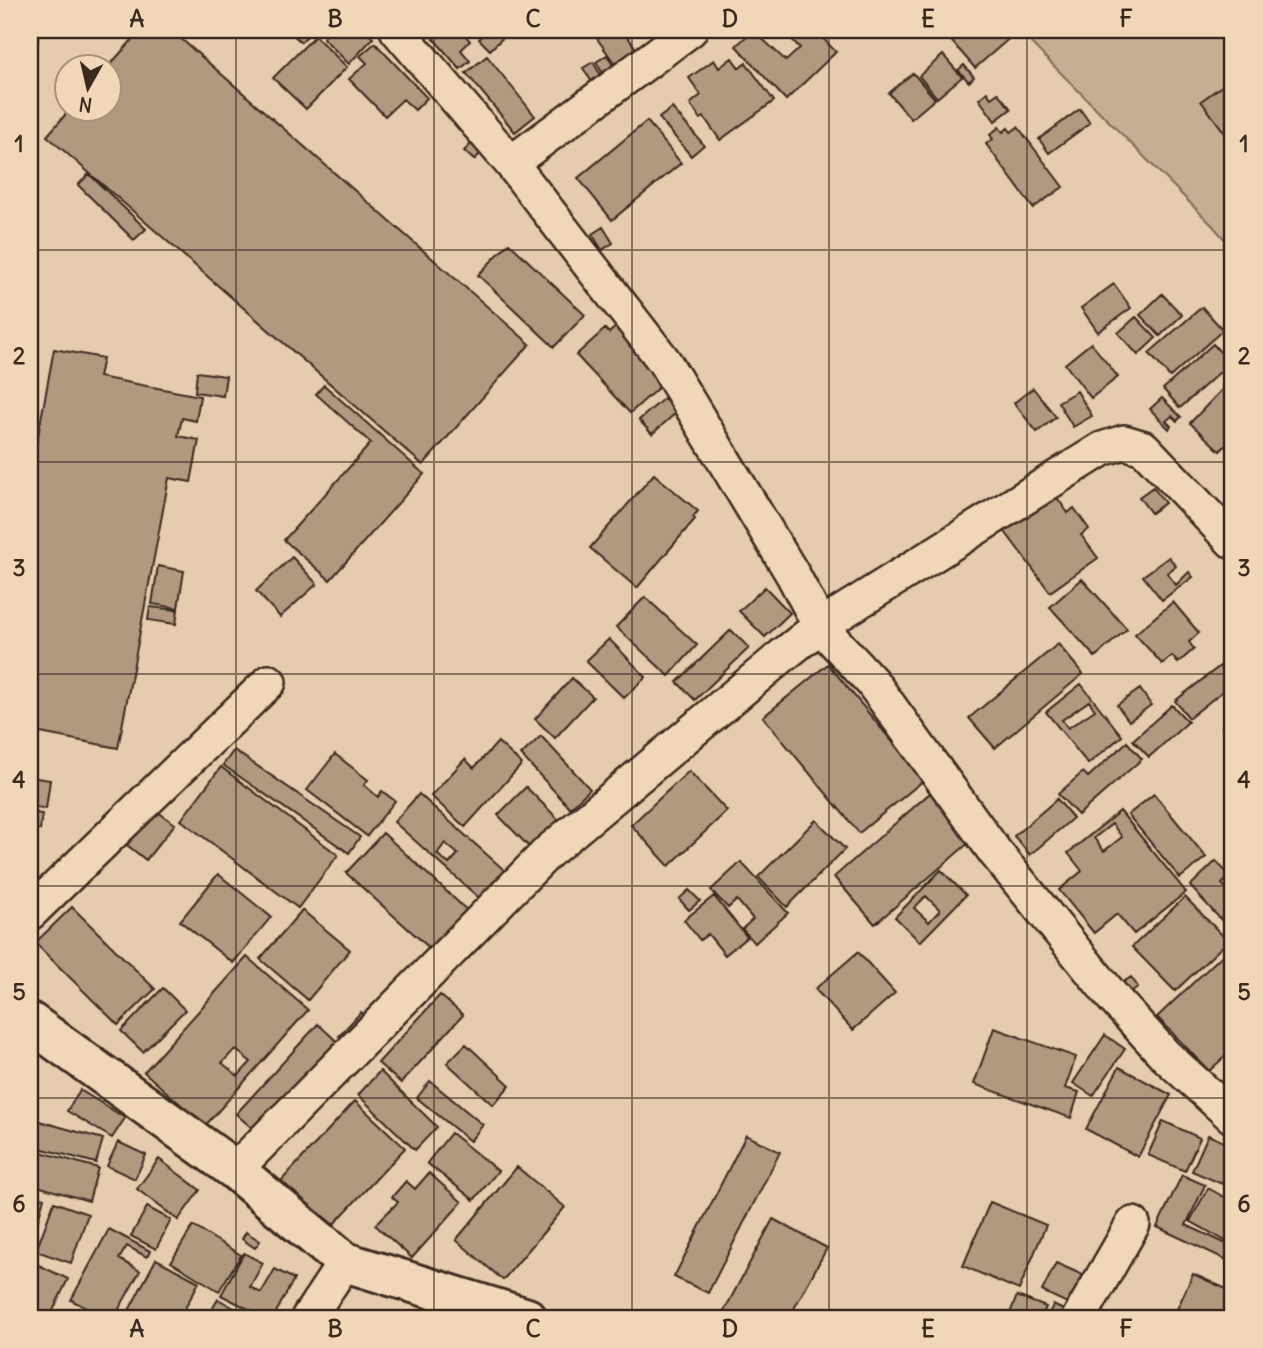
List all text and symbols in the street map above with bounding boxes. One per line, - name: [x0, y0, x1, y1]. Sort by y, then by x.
- text: A: [130, 4, 145, 33]
- text: B: [327, 4, 343, 33]
- text: C: [525, 4, 541, 33]
- text: D: [722, 4, 738, 33]
- text: E: [921, 4, 935, 33]
- text: F: [1119, 4, 1133, 33]
- north arrow: [52, 52, 122, 122]
- text: N: [77, 92, 94, 118]
- text: 1: [14, 129, 24, 158]
- text: 1: [1239, 129, 1249, 158]
- text: 2: [13, 341, 26, 370]
- text: 2: [1238, 341, 1251, 370]
- text: 3: [12, 553, 26, 582]
- text: 3: [1237, 553, 1251, 582]
- text: 4: [12, 765, 26, 794]
- text: 4: [1237, 765, 1251, 794]
- text: 5: [12, 977, 26, 1006]
- text: 5: [1237, 977, 1251, 1006]
- text: 6: [12, 1189, 26, 1218]
- text: 6: [1237, 1189, 1251, 1218]
- text: A: [130, 1314, 145, 1343]
- text: B: [327, 1314, 343, 1343]
- text: C: [525, 1314, 541, 1343]
- text: D: [722, 1314, 738, 1343]
- text: E: [921, 1314, 935, 1343]
- text: F: [1119, 1314, 1133, 1343]

